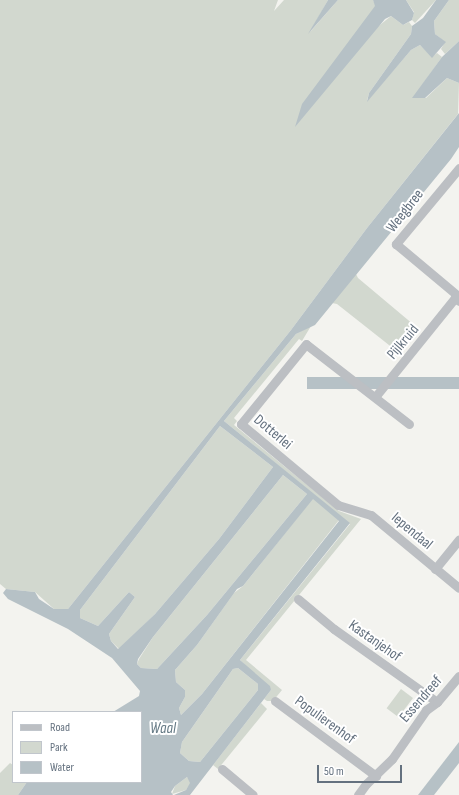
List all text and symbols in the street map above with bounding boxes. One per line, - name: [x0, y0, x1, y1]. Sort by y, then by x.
- street label: Weegbree: [383, 186, 427, 236]
- street label: Pijlkruid: [383, 321, 423, 363]
- street label: Dotterlei: [250, 411, 296, 453]
- street label: Iependaal: [388, 509, 436, 553]
- street label: Kastanjehof: [345, 616, 405, 666]
- street label: Essendreef: [396, 672, 446, 726]
- street label: Populierenhof: [291, 692, 359, 748]
- legend: [12, 711, 142, 783]
- water label: Waal: [150, 719, 176, 739]
- text: Road: [50, 720, 70, 735]
- text: Park: [50, 740, 68, 755]
- scale bar: [319, 757, 404, 783]
- text: Water: [50, 760, 74, 775]
- text: 50 m: [324, 764, 344, 779]

